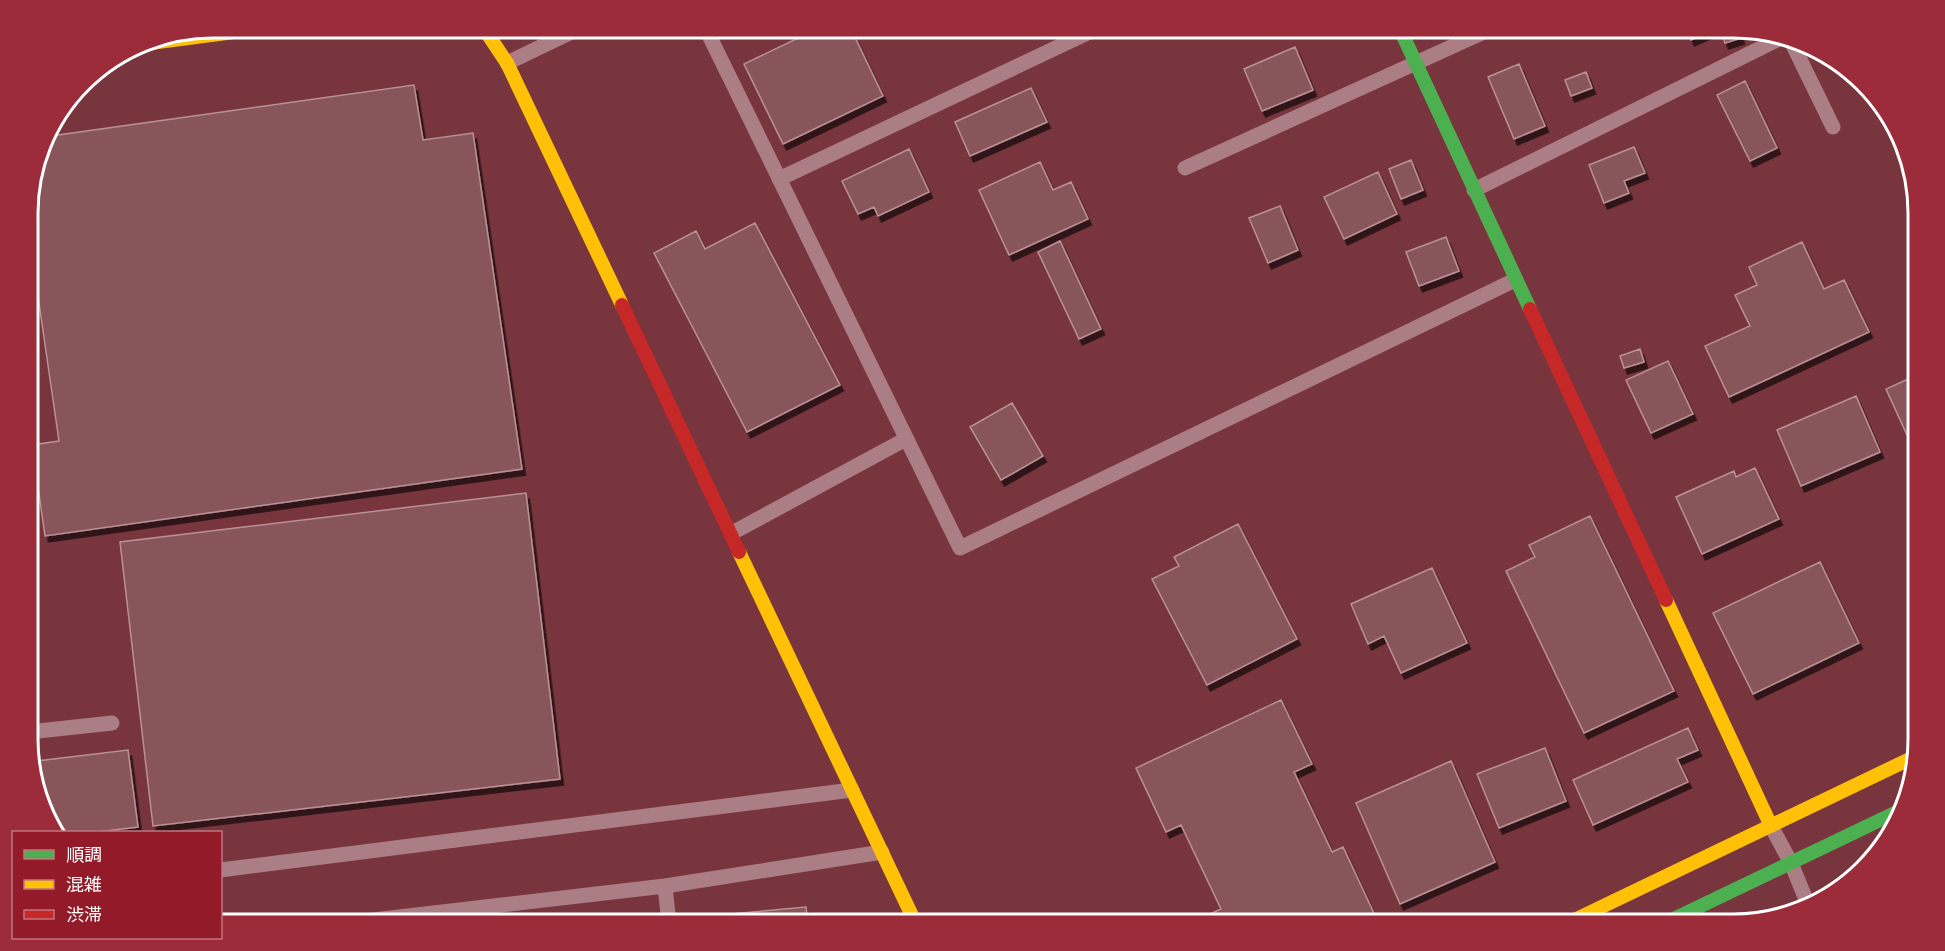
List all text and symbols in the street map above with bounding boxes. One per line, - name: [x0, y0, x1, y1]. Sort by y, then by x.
- legend: [12, 831, 222, 939]
- text: 順調: [66, 842, 102, 866]
- text: 混雑: [66, 872, 102, 896]
- text: 渋滞: [66, 902, 102, 926]

